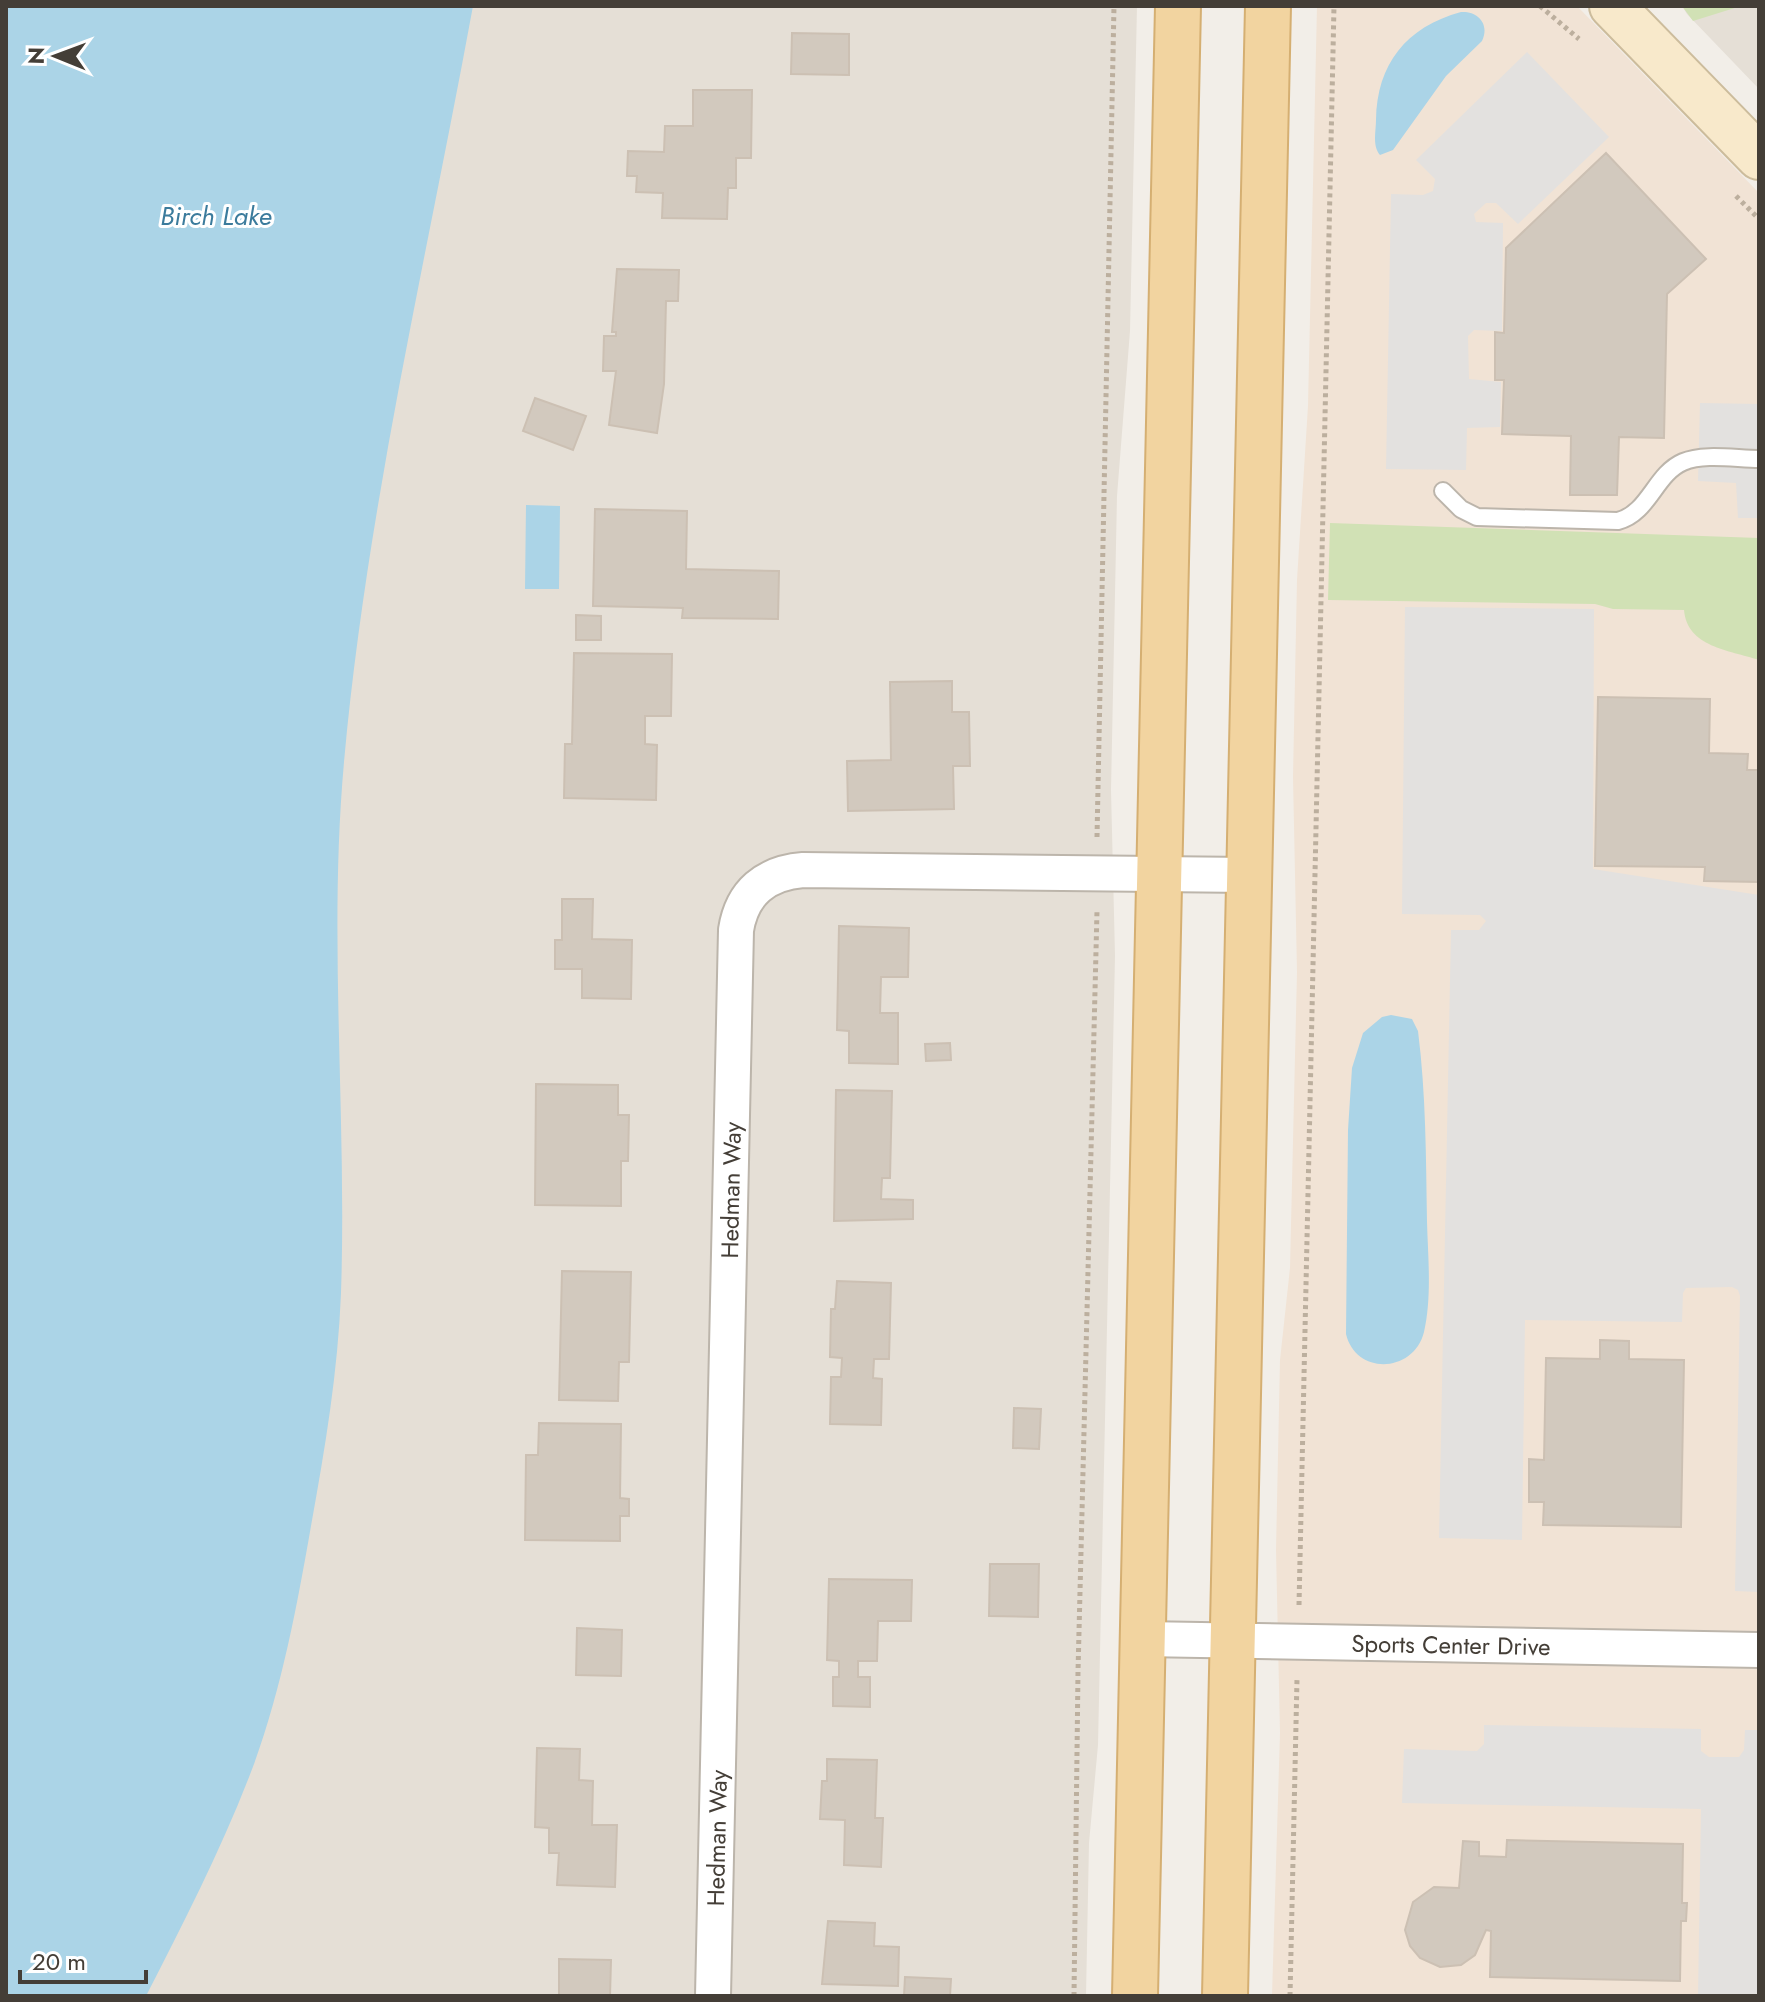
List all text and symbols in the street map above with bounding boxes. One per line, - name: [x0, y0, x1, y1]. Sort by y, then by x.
- north arrow: [16, 16, 96, 96]
- text: N: [20, 47, 52, 65]
- water label: Birch Lake: [160, 197, 272, 235]
- street label: Hedman Way: [711, 1121, 749, 1259]
- street label: Sports Center Drive: [1351, 1625, 1551, 1664]
- street label: Hedman Way: [697, 1769, 735, 1907]
- scale bar: [20, 1934, 146, 1984]
- text: 20 m: [32, 1944, 86, 1979]

